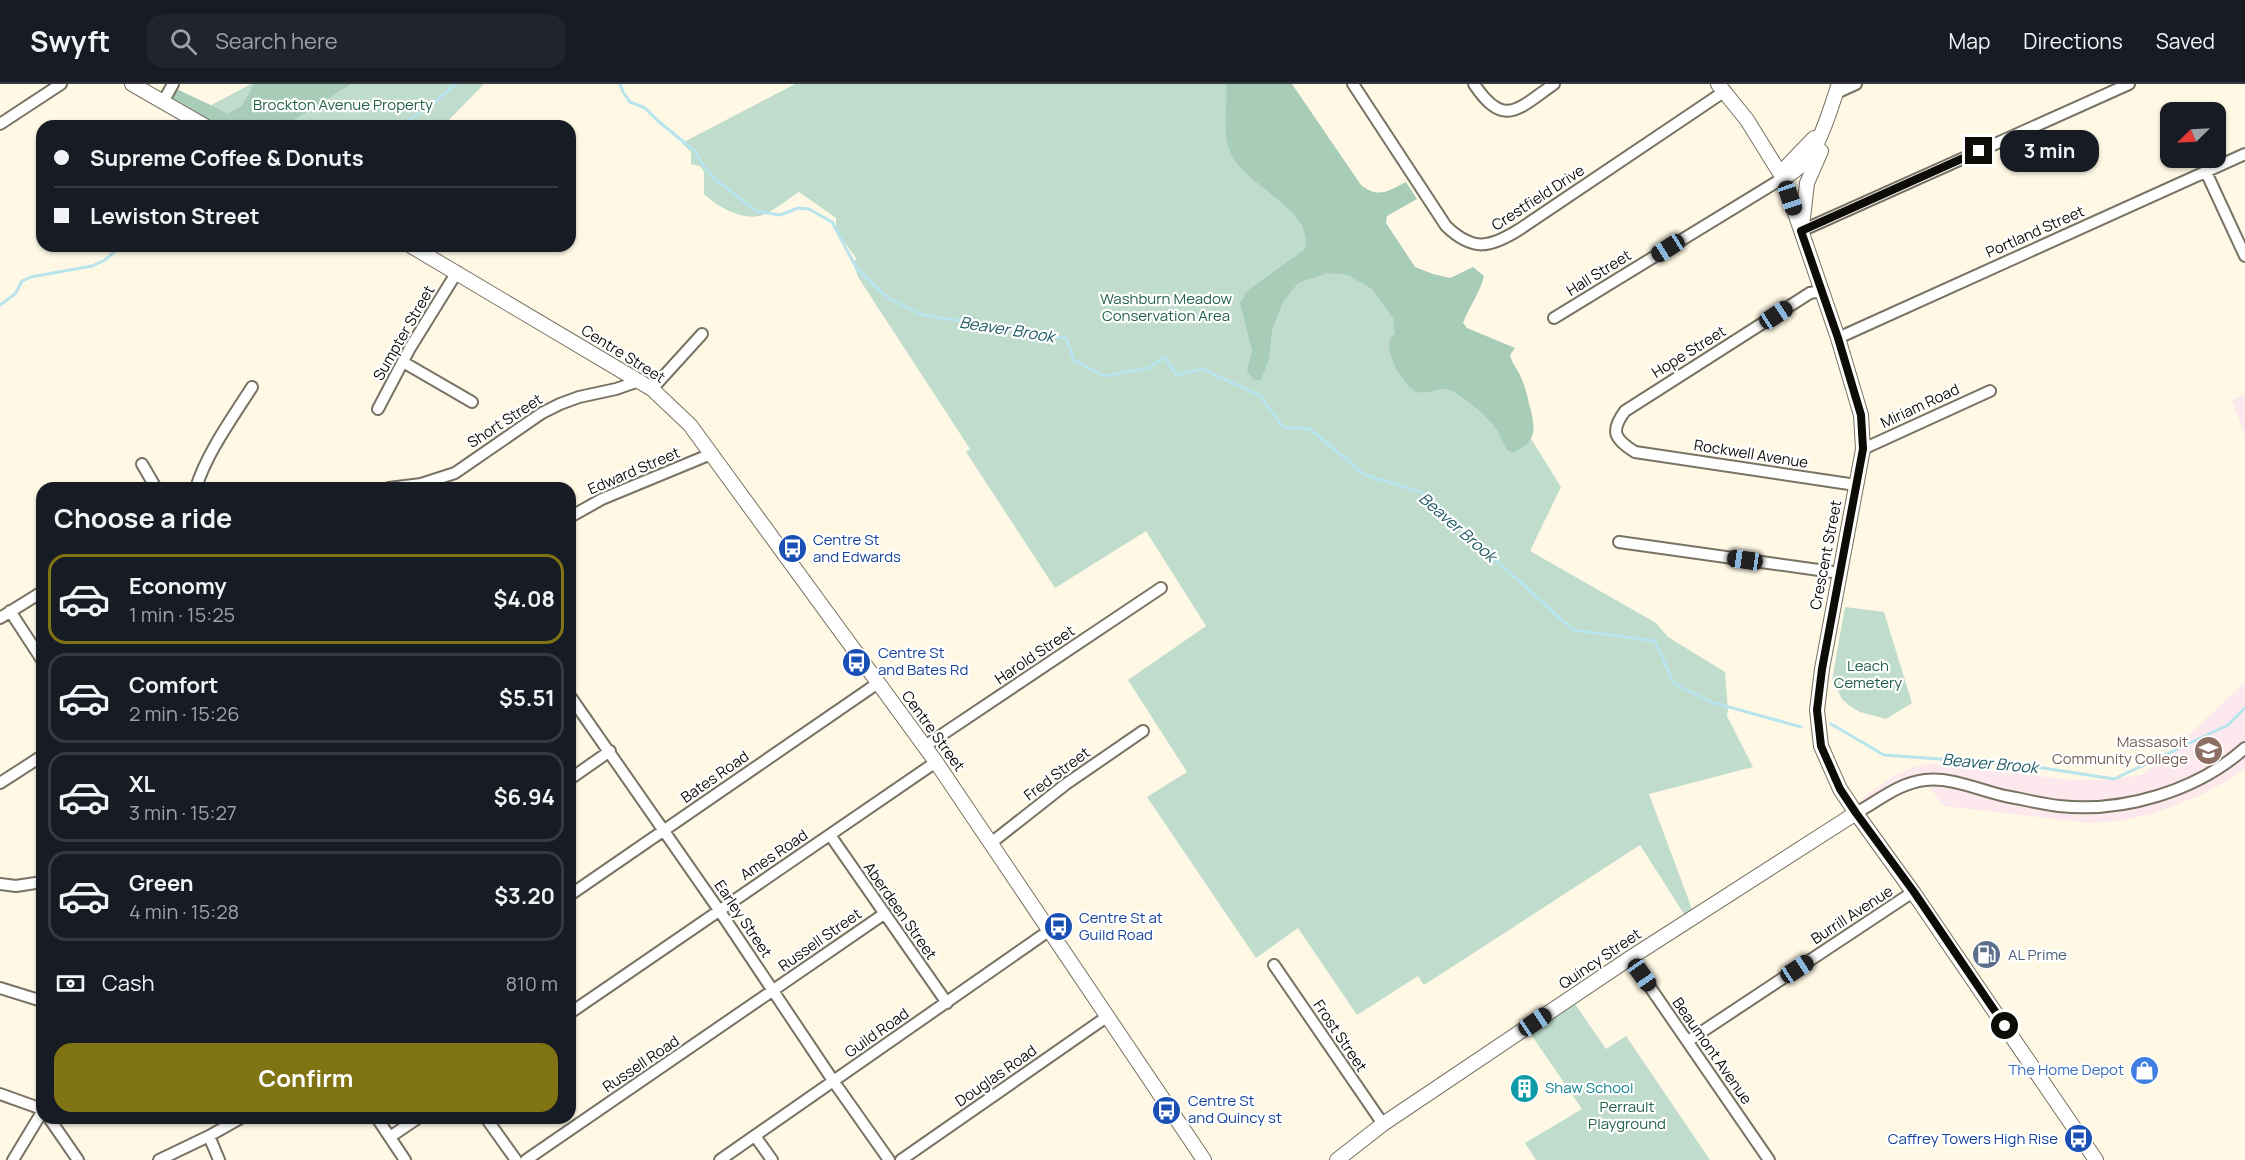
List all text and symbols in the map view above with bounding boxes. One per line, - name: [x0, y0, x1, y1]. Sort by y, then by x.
- search box: [146, 14, 566, 68]
- text: Swyft: [30, 22, 110, 60]
- icon: search: [167, 25, 200, 58]
- text: Search here: [215, 26, 338, 56]
- text: Map: [1949, 27, 1990, 55]
- text: Directions: [2023, 27, 2123, 55]
- text: Saved: [2156, 27, 2215, 55]
- park label: Brockton Avenue Property: [253, 94, 433, 115]
- north arrow: [2160, 102, 2226, 168]
- map controls: [2160, 102, 2226, 168]
- callout: 3 min: [2000, 130, 2099, 172]
- route end: [1965, 137, 1992, 164]
- text: 3 min: [2024, 137, 2075, 164]
- text: Supreme Coffee & Donuts: [90, 143, 364, 173]
- street label: Crestfield Drive: [1487, 160, 1588, 236]
- car: [1776, 178, 1804, 218]
- street label: Portland Street: [1982, 200, 2087, 263]
- text: Lewiston Street: [90, 201, 260, 231]
- car: [1648, 231, 1688, 265]
- street label: Hall Street: [1562, 244, 1635, 301]
- street label: Sumpter Street: [368, 281, 439, 384]
- park label: Washburn Meadow Conservation Area: [1100, 288, 1233, 326]
- car: [1756, 298, 1796, 332]
- water label: Beaver Brook: [958, 311, 1058, 348]
- street label: Centre Street: [577, 319, 669, 388]
- street label: Hope Street: [1648, 320, 1730, 383]
- street label: Miriam Road: [1877, 378, 1963, 433]
- street label: Short Street: [463, 388, 546, 453]
- street label: Rockwell Avenue: [1692, 434, 1810, 473]
- street label: Edward Street: [585, 442, 683, 499]
- water label: Beaver Brook: [1415, 487, 1503, 568]
- street label: Crescent Street: [1805, 498, 1846, 612]
- text: Choose a ride: [54, 499, 232, 536]
- place label: Centre St and Edwards: [813, 529, 901, 567]
- bus stop icon: Centre St and Edwards: [776, 533, 808, 565]
- car: [1726, 549, 1764, 571]
- text: Economy: [129, 571, 227, 601]
- icon: car: [57, 572, 111, 626]
- text: $4.08: [494, 584, 555, 614]
- text: 1 min · 15:25: [129, 601, 235, 628]
- street label: Harold Street: [991, 620, 1079, 689]
- place label: Centre St and Bates Rd: [878, 642, 968, 680]
- bus stop icon: Centre St and Bates Rd: [841, 646, 873, 678]
- park label: Leach Cemetery: [1834, 655, 1902, 693]
- text: Comfort: [129, 670, 218, 700]
- icon: car: [57, 671, 111, 725]
- text: $5.51: [499, 683, 555, 713]
- street label: Centre Street: [897, 686, 970, 775]
- text: 2 min · 15:26: [129, 700, 240, 727]
- place label: Massasoit Community College: [2052, 731, 2188, 769]
- school or university icon: Massasoit Community College: [2193, 735, 2225, 767]
- street label: Fred Street: [1019, 742, 1094, 805]
- street label: Bates Road: [677, 745, 753, 808]
- water label: Beaver Brook: [1941, 748, 2041, 778]
- text: XL: [129, 769, 155, 799]
- icon: car: [57, 770, 111, 824]
- text: $6.94: [494, 782, 555, 812]
- text: 3 min · 15:27: [129, 799, 237, 826]
- street label: Ames Road: [736, 824, 812, 885]
- street label: Aberdeen Street: [859, 858, 942, 964]
- text: Green: [129, 868, 194, 898]
- icon: car: [57, 869, 111, 923]
- street label: Earley Street: [710, 876, 777, 962]
- street label: Burrill Avenue: [1807, 880, 1897, 949]
- text: $3.20: [494, 881, 555, 911]
- text: 4 min · 15:28: [129, 898, 239, 925]
- street label: Russell Street: [774, 903, 865, 976]
- place label: Centre St at Guild Road: [1079, 907, 1163, 945]
- bus stop icon: Centre St at Guild Road: [1042, 911, 1074, 943]
- street label: Quincy Street: [1554, 923, 1645, 994]
- fuel station icon: AL Prime: [1971, 939, 2003, 971]
- place label: AL Prime: [2008, 944, 2067, 965]
- car: [1777, 952, 1817, 986]
- car: [1624, 955, 1660, 995]
- icon: cash: [54, 967, 87, 1000]
- text: Cash: [102, 968, 155, 998]
- text: 810 m: [505, 970, 558, 997]
- street label: Beaumont Avenue: [1668, 993, 1757, 1108]
- street label: Frost Street: [1309, 996, 1372, 1076]
- street label: Guild Road: [840, 1003, 913, 1062]
- car: [1515, 1004, 1555, 1040]
- route start: [1991, 1012, 2018, 1039]
- street label: Russell Road: [598, 1030, 683, 1097]
- street label: Douglas Road: [951, 1040, 1041, 1111]
- button: Confirm: [54, 1043, 558, 1112]
- shop icon: The Home Depot: [2129, 1054, 2161, 1086]
- place label: The Home Depot: [2008, 1059, 2124, 1080]
- building icon: Shaw School: [1508, 1072, 1540, 1104]
- place label: Shaw School: [1545, 1077, 1633, 1098]
- place label: Centre St and Quincy st: [1188, 1090, 1282, 1128]
- bus stop icon: Centre St and Quincy st: [1151, 1094, 1183, 1126]
- park label: Perrault Playground: [1588, 1096, 1666, 1134]
- bus stop icon: Caffrey Towers High Rise: [2063, 1123, 2095, 1155]
- place label: Caffrey Towers High Rise: [1888, 1128, 2058, 1149]

